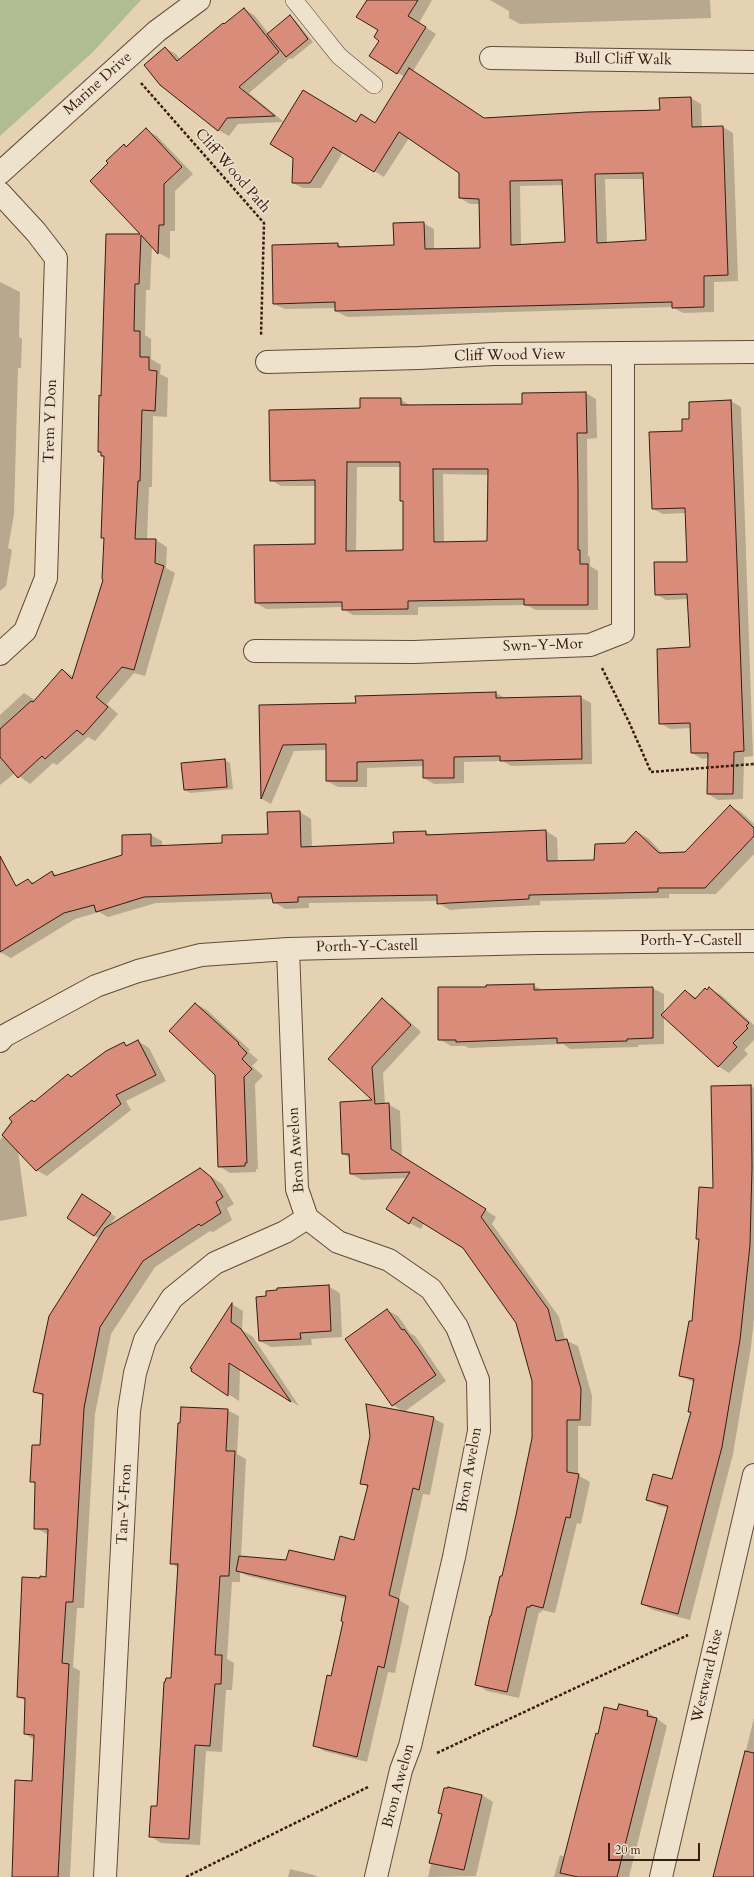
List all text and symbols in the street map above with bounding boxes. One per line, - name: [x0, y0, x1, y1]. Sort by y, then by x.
- street label: Marine Drive: [60, 49, 136, 119]
- street label: Bull Cliff Walk: [574, 50, 672, 70]
- street label: Cliff Wood Path: [191, 125, 273, 217]
- street label: Cliff Wood View: [454, 346, 566, 366]
- street label: Trem Y Don: [41, 379, 61, 463]
- street label: Swn-Y-Mor: [503, 636, 583, 656]
- street label: Porth-Y-Castell: [640, 933, 742, 951]
- street label: Porth-Y-Castell: [316, 937, 418, 957]
- street label: Bron Awelon: [285, 1106, 309, 1194]
- street label: Bron Awelon: [454, 1426, 486, 1514]
- street label: Tan-Y-Fron: [114, 1463, 136, 1545]
- street label: Westward Rise: [688, 1627, 728, 1725]
- street label: Bron Awelon: [379, 1742, 419, 1830]
- scale bar: [610, 1835, 702, 1861]
- text: 20 m: [615, 1842, 641, 1858]

